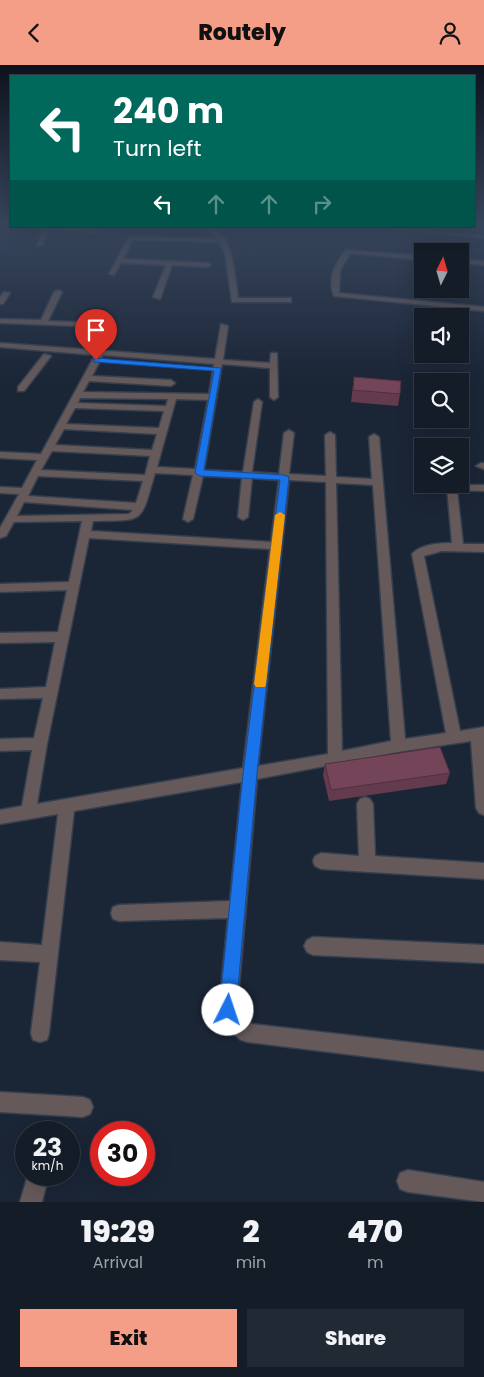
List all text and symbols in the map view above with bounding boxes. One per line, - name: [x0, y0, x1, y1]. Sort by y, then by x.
- text: Routely: [198, 17, 286, 48]
- icon: back: [20, 19, 48, 47]
- icon: person: [436, 19, 464, 47]
- text: 240 m: [113, 86, 224, 135]
- icon: left: [30, 95, 95, 160]
- text: Turn left: [113, 133, 201, 164]
- icon: left: [149, 190, 177, 218]
- icon: ahead: [202, 190, 230, 218]
- icon: ahead: [255, 190, 283, 218]
- icon: right: [308, 190, 336, 218]
- north arrow: [414, 243, 469, 297]
- map controls: [414, 243, 469, 493]
- button: sound: [414, 308, 469, 363]
- pin: [75, 309, 117, 360]
- icon: arrive: [82, 316, 110, 344]
- button: search: [414, 373, 469, 428]
- button: layers: [414, 438, 469, 493]
- position arrow: [201, 983, 253, 1035]
- speed limit sign: 30: [90, 1121, 155, 1186]
- text: 23: [33, 1130, 62, 1165]
- text: km/h: [32, 1157, 63, 1174]
- text: 19:29: [81, 1210, 155, 1253]
- text: 2: [242, 1210, 260, 1253]
- text: 470: [347, 1210, 403, 1253]
- text: Arrival: [93, 1251, 143, 1274]
- text: min: [236, 1251, 266, 1274]
- text: m: [367, 1251, 383, 1274]
- button: Exit: [20, 1309, 237, 1367]
- button: Share: [247, 1309, 464, 1367]

